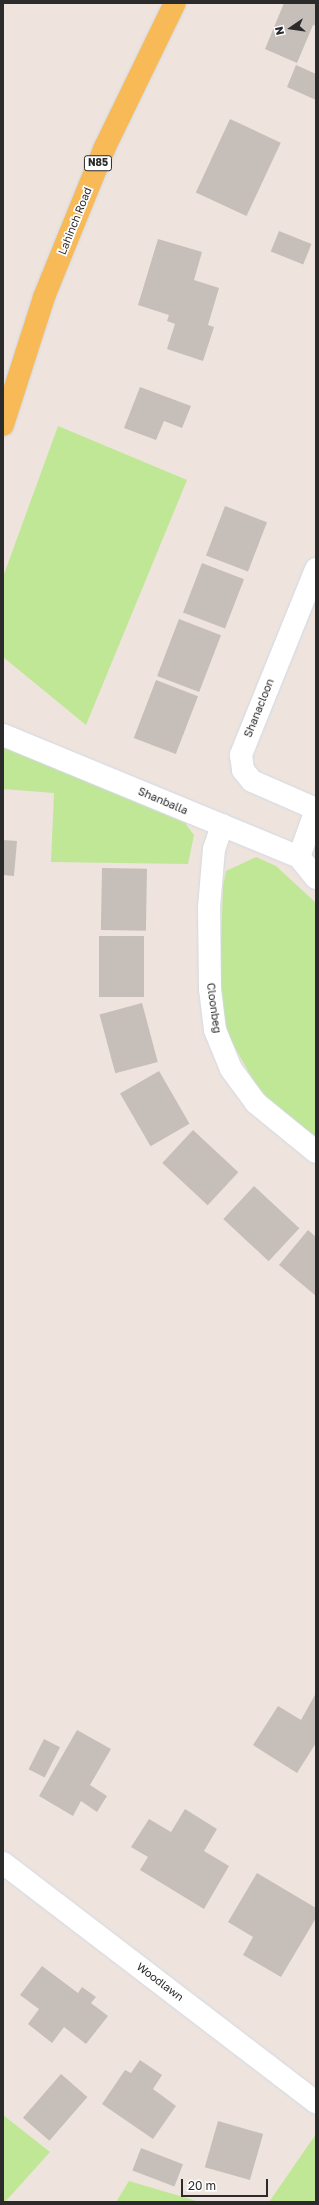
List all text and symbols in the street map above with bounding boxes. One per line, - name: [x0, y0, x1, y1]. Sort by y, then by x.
- north arrow: [271, 8, 311, 48]
- text: N: [272, 25, 286, 36]
- road number: N85: [83, 155, 113, 171]
- street label: Lahinch Road: [55, 185, 95, 257]
- street label: Shanacloon: [241, 677, 277, 739]
- street label: Shanballa: [136, 785, 190, 817]
- street label: Cloonbeg: [204, 982, 224, 1034]
- street label: Woodlawn: [134, 1960, 186, 2004]
- scale bar: [183, 2171, 270, 2197]
- text: 20 m: [188, 2178, 216, 2193]

